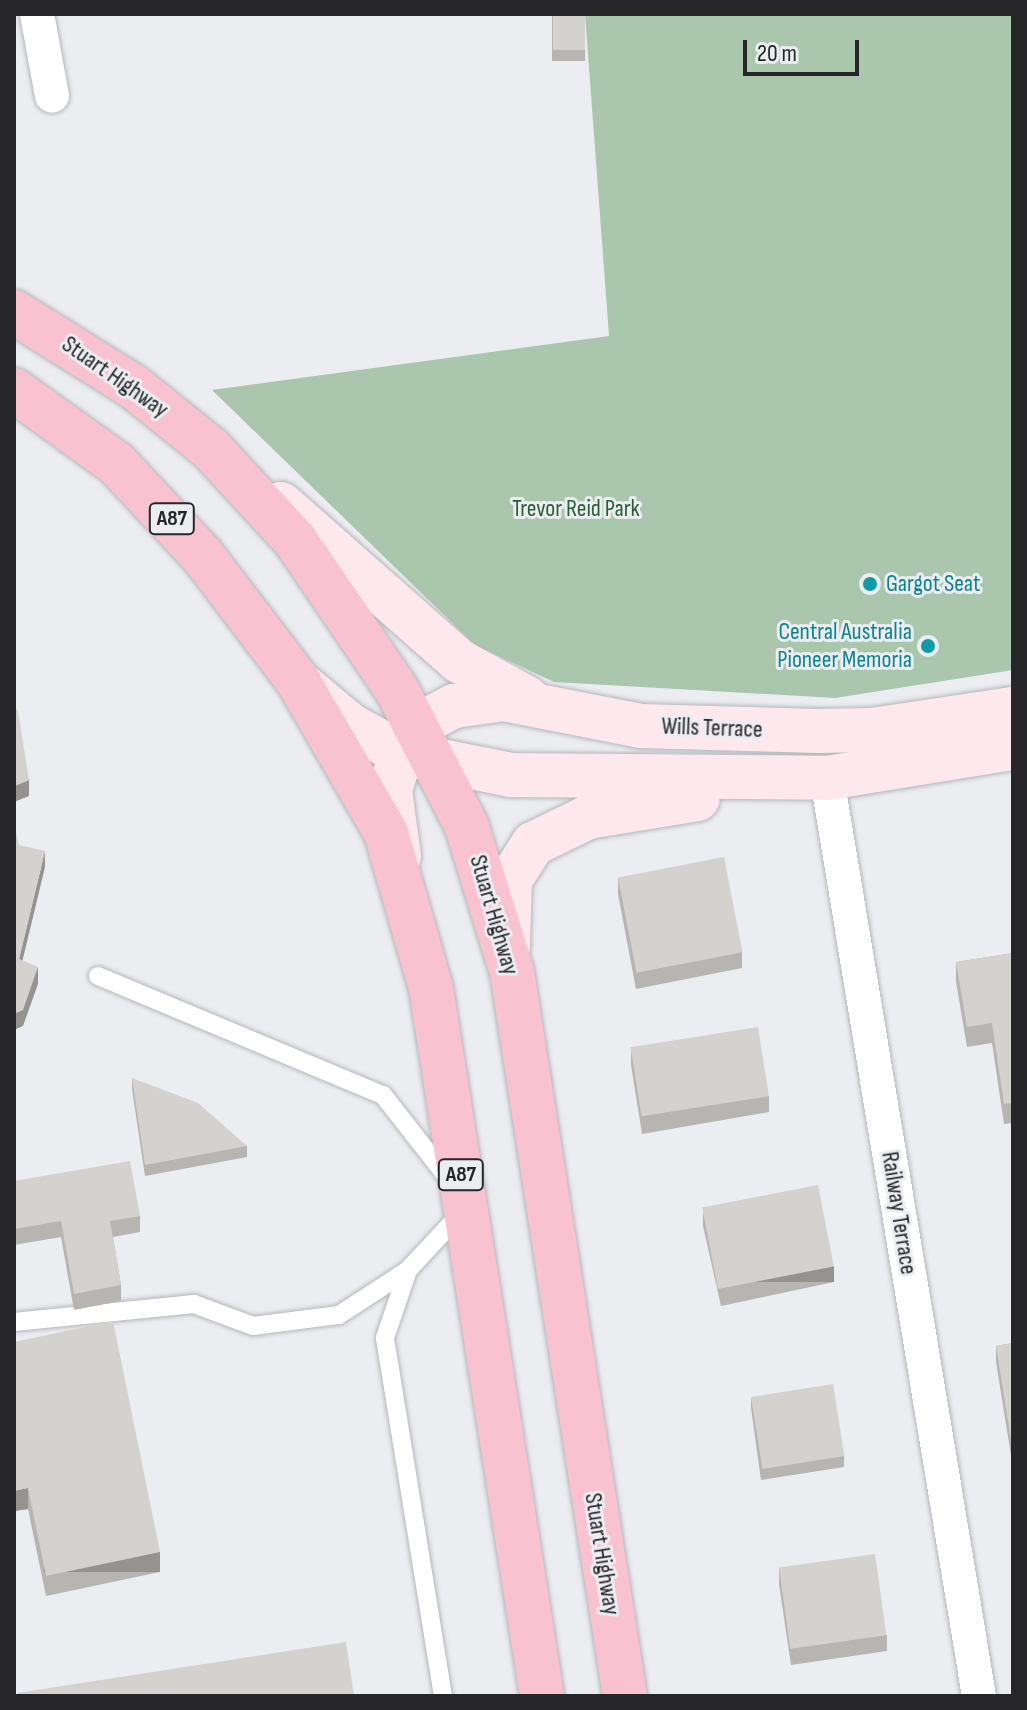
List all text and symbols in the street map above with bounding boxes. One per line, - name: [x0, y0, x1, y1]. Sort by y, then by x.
- scale bar: [747, 24, 863, 74]
- text: 20 m: [757, 39, 797, 68]
- street label: Stuart Highway: [56, 330, 174, 424]
- park label: Trevor Reid Park: [512, 495, 640, 523]
- road number: A87: [148, 501, 196, 537]
- place label: Gargot Seat: [886, 570, 980, 598]
- marker: Gargot Seat: [861, 575, 879, 593]
- place label: Central Australia Pioneer Memoria: [777, 618, 912, 674]
- marker: Central Australia Pioneer Memoria: [919, 637, 937, 655]
- street label: Wills Terrace: [661, 712, 763, 744]
- street label: Stuart Highway: [463, 852, 525, 978]
- street label: Railway Terrace: [875, 1150, 923, 1276]
- road number: A87: [437, 1157, 485, 1193]
- street label: Stuart Highway: [578, 1491, 626, 1617]

